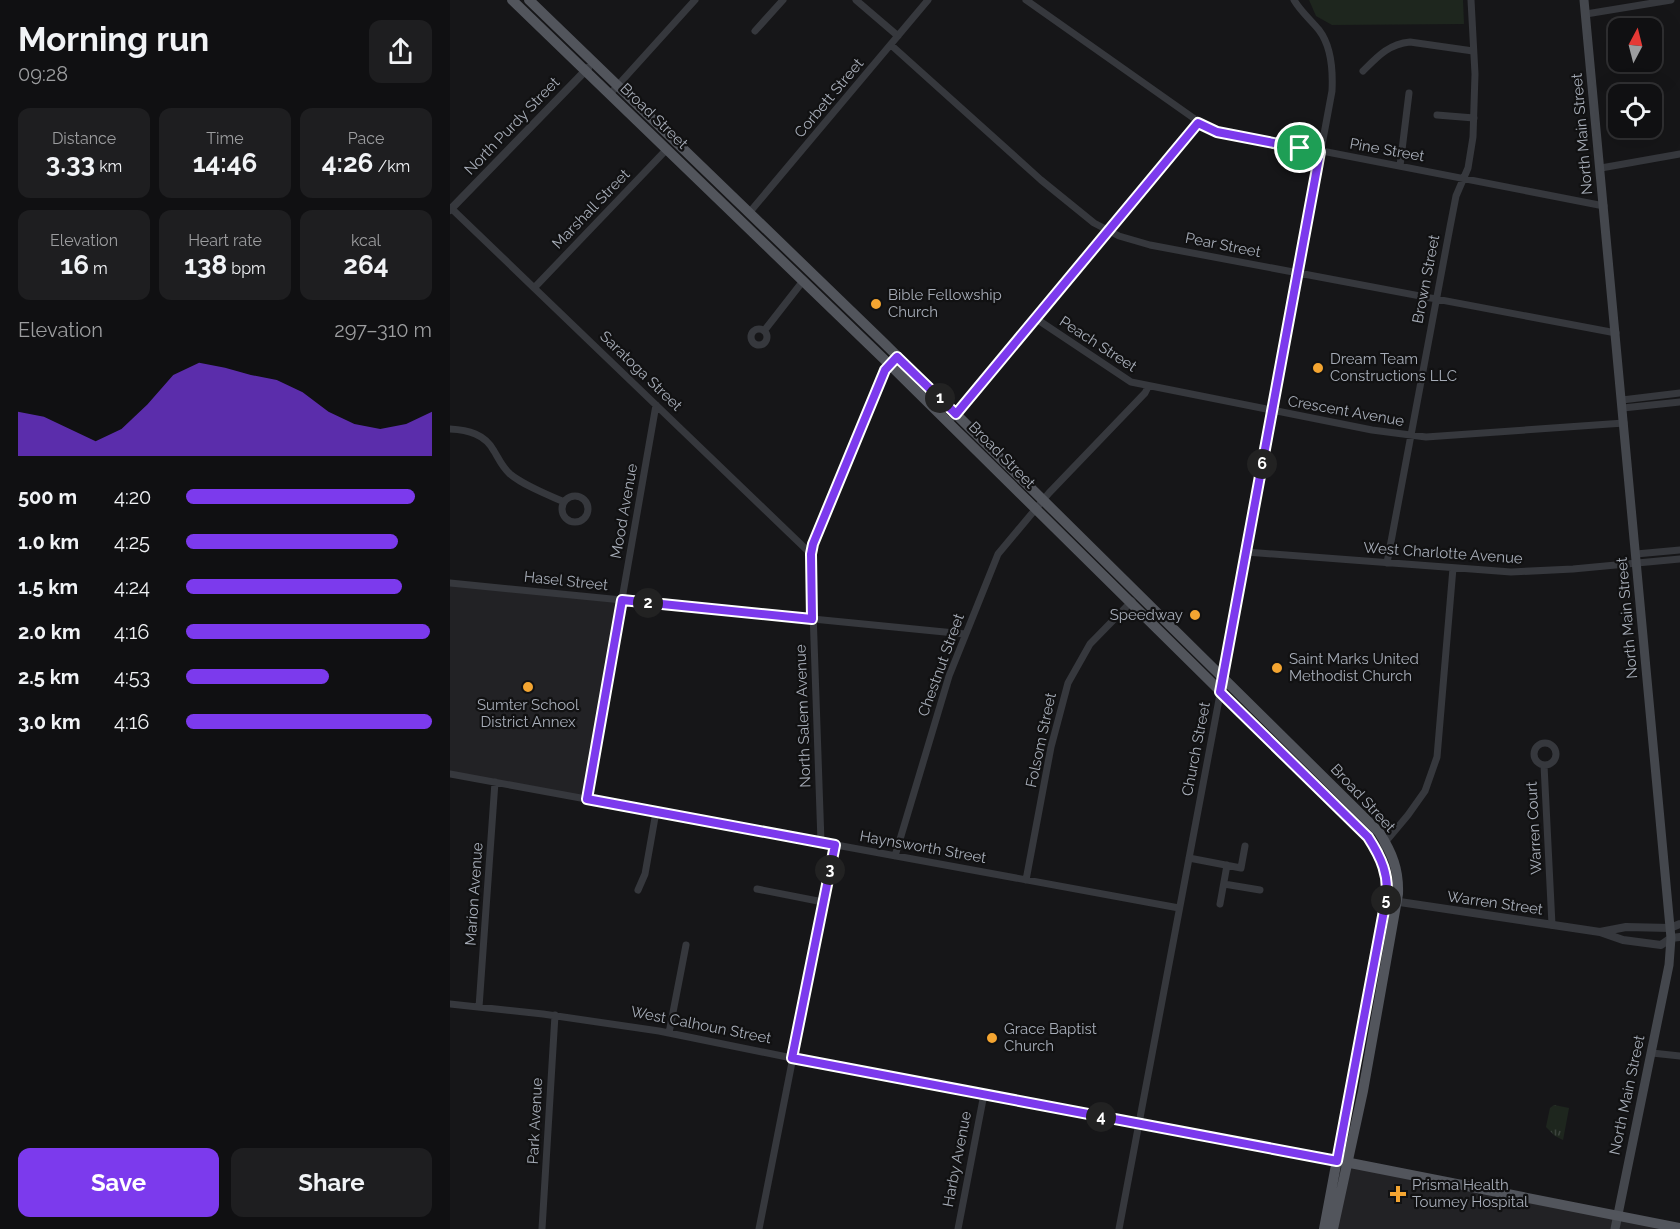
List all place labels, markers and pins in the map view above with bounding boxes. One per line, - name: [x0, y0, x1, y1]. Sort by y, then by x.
- pin: [1274, 122, 1325, 173]
- place label: Bible Fellowship Church: [888, 286, 1002, 321]
- marker: Bible Fellowship Church: [869, 297, 883, 311]
- place label: Dream Team Constructions LLC: [1330, 350, 1457, 385]
- marker: Dream Team Constructions LLC: [1311, 361, 1325, 375]
- pin: 1: [925, 383, 955, 413]
- pin: 6: [1247, 449, 1277, 479]
- pin: 2: [633, 588, 663, 618]
- place label: Speedway: [1110, 606, 1183, 624]
- marker: Speedway: [1188, 608, 1202, 622]
- place label: Saint Marks United Methodist Church: [1289, 650, 1419, 685]
- marker: Saint Marks United Methodist Church: [1270, 661, 1284, 675]
- marker: Sumter School District Annex: [521, 680, 535, 694]
- place label: Sumter School District Annex: [477, 696, 580, 731]
- pin: 3: [815, 855, 845, 885]
- pin: 5: [1371, 885, 1401, 915]
- place label: Grace Baptist Church: [1004, 1020, 1097, 1055]
- marker: Grace Baptist Church: [985, 1031, 999, 1045]
- pin: 4: [1086, 1102, 1116, 1132]
- place label: Prisma Health Toumey Hospital: [1412, 1176, 1529, 1211]
- marker: Prisma Health Toumey Hospital: [1389, 1185, 1407, 1203]

